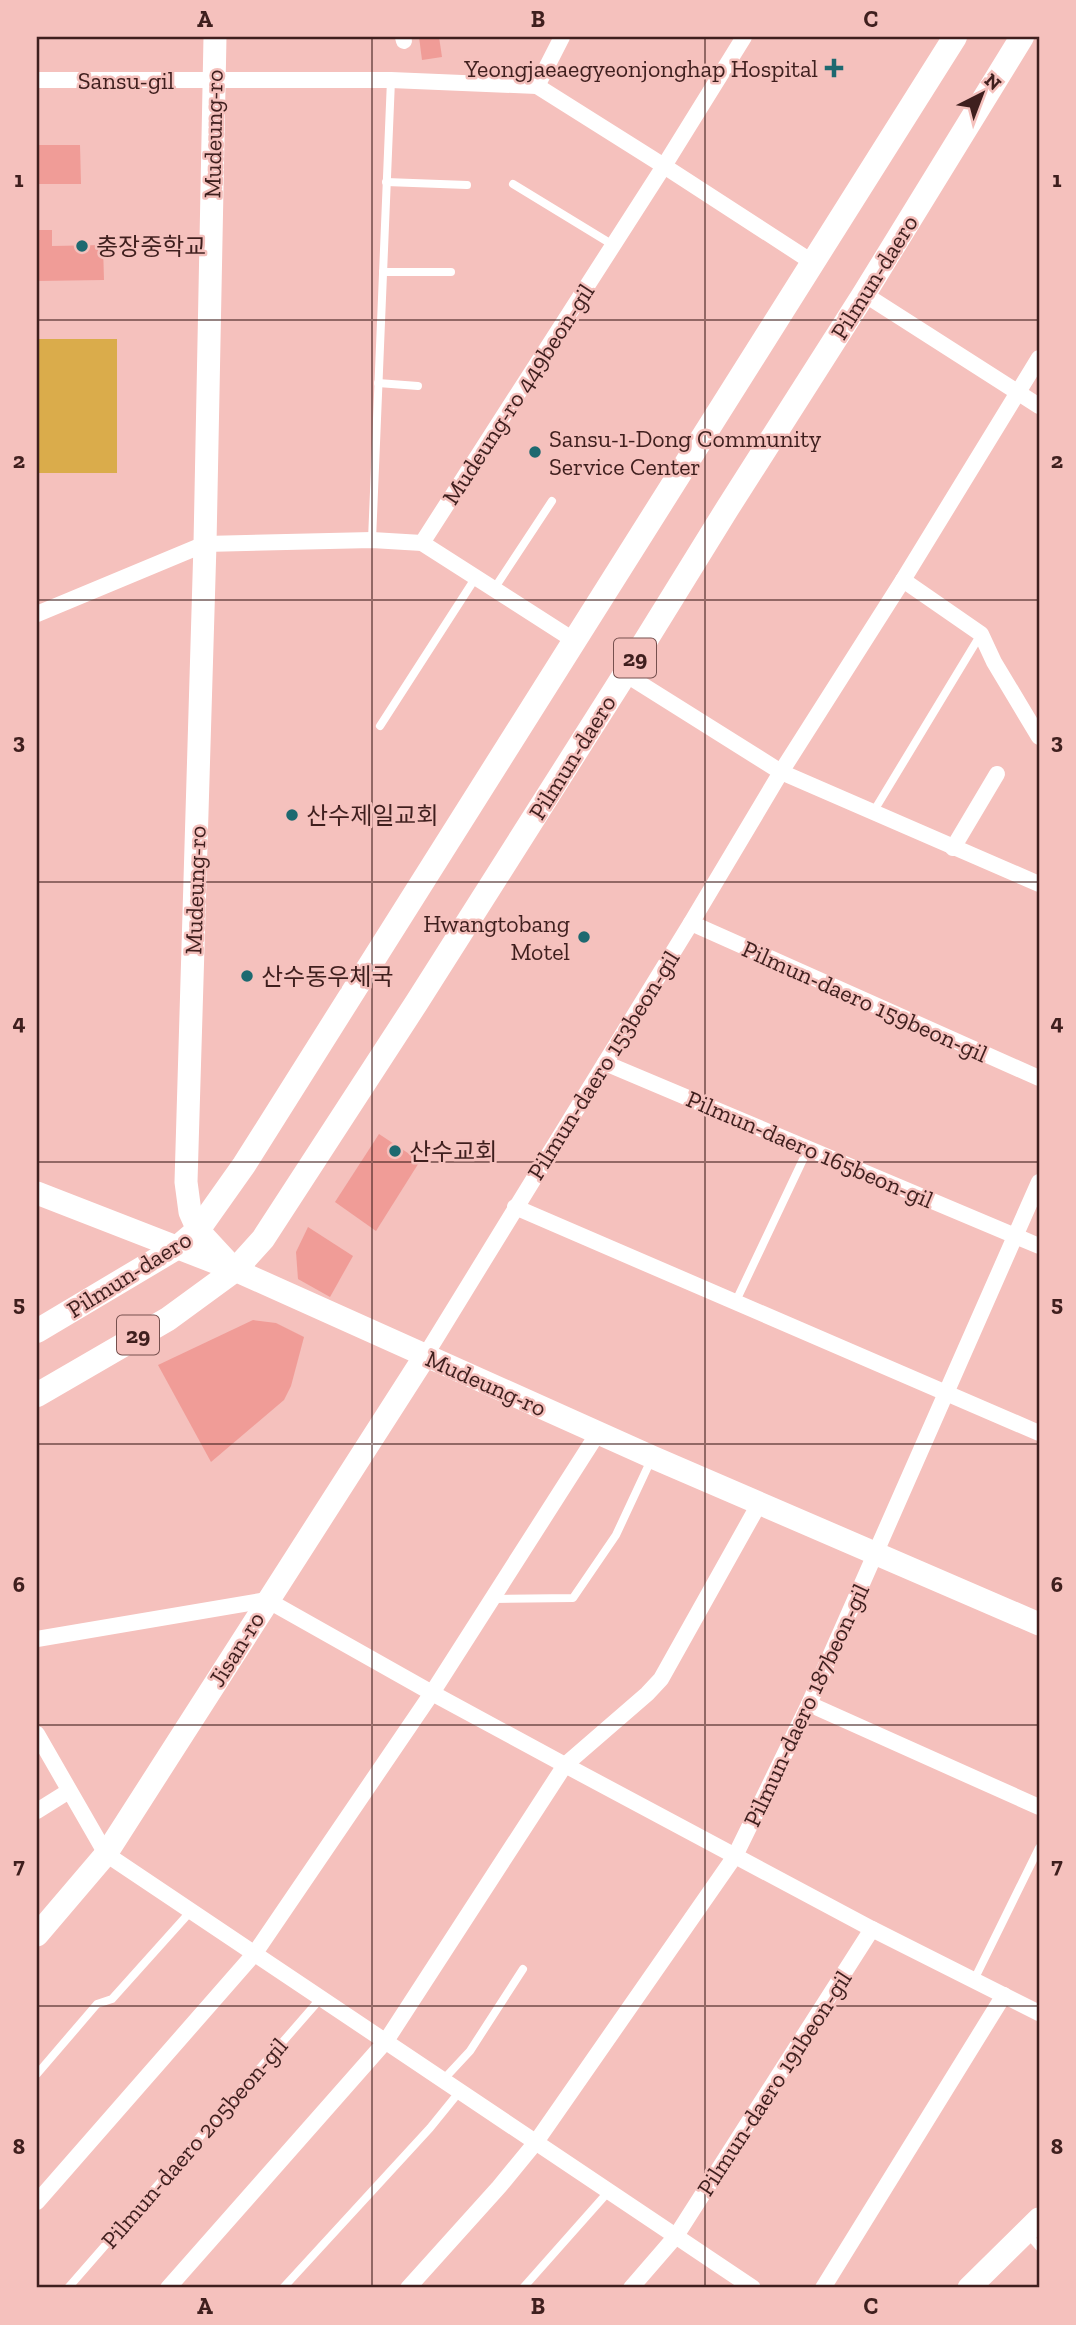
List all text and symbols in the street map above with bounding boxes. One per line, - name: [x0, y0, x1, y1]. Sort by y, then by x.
- text: A: [197, 5, 213, 33]
- text: B: [531, 5, 545, 33]
- text: C: [864, 5, 878, 33]
- place label: Yeongjaeaegyeonjonghap Hospital: [463, 54, 818, 83]
- marker: Yeongjaeaegyeonjonghap Hospital: [824, 58, 844, 78]
- north arrow: [946, 60, 1016, 130]
- street label: Sansu-gil: [78, 66, 174, 95]
- text: N: [980, 68, 1006, 95]
- street label: Mudeung-ro: [197, 69, 229, 199]
- text: 1: [14, 165, 24, 193]
- text: 1: [1052, 165, 1062, 193]
- street label: Pilmun-daero: [824, 209, 924, 345]
- place label: 충장중학교: [96, 232, 206, 261]
- marker: 충장중학교: [74, 238, 90, 254]
- street label: Mudeung-ro 449beon-gil: [436, 278, 600, 510]
- place label: Sansu-1-Dong Community Service Center: [549, 424, 822, 481]
- marker: Sansu-1-Dong Community Service Center: [527, 444, 543, 460]
- text: 2: [13, 446, 25, 474]
- text: 2: [1051, 446, 1063, 474]
- road number: 29: [614, 638, 656, 678]
- street label: Pilmun-daero: [522, 689, 622, 825]
- text: 3: [13, 727, 25, 755]
- text: 3: [1051, 727, 1063, 755]
- place label: 산수제일교회: [306, 801, 438, 830]
- marker: 산수제일교회: [284, 807, 300, 823]
- street label: Mudeung-ro: [178, 825, 212, 955]
- place label: Hwangtobang Motel: [423, 909, 570, 966]
- marker: Hwangtobang Motel: [576, 929, 592, 945]
- street label: Pilmun-daero 159beon-gil: [738, 934, 992, 1068]
- street label: Pilmun-daero 153beon-gil: [521, 945, 685, 1185]
- place label: 산수동우체국: [261, 962, 393, 991]
- marker: 산수동우체국: [239, 968, 255, 984]
- text: 4: [12, 1008, 26, 1036]
- text: 4: [1050, 1008, 1064, 1036]
- street label: Pilmun-daero 165beon-gil: [682, 1084, 938, 1214]
- place label: 산수교회: [409, 1137, 497, 1166]
- marker: 산수교회: [387, 1143, 403, 1159]
- street label: Pilmun-daero: [61, 1224, 197, 1324]
- text: 5: [13, 1289, 25, 1317]
- text: 5: [1051, 1289, 1063, 1317]
- road number: 29: [117, 1316, 159, 1354]
- street label: Mudeung-ro: [421, 1344, 551, 1422]
- text: 6: [13, 1570, 25, 1598]
- text: 6: [1051, 1570, 1063, 1598]
- street label: Pilmun-daero 187beon-gil: [737, 1579, 875, 1831]
- street label: Jisan-ro: [202, 1606, 270, 1692]
- text: 7: [13, 1851, 25, 1879]
- text: 7: [1051, 1851, 1063, 1879]
- street label: Pilmun-daero 191beon-gil: [690, 1965, 858, 2201]
- street label: Pilmun-daero 205beon-gil: [95, 2032, 293, 2254]
- text: 8: [13, 2132, 25, 2160]
- text: 8: [1051, 2132, 1063, 2160]
- text: A: [197, 2292, 213, 2320]
- text: B: [531, 2292, 545, 2320]
- text: C: [864, 2292, 878, 2320]

